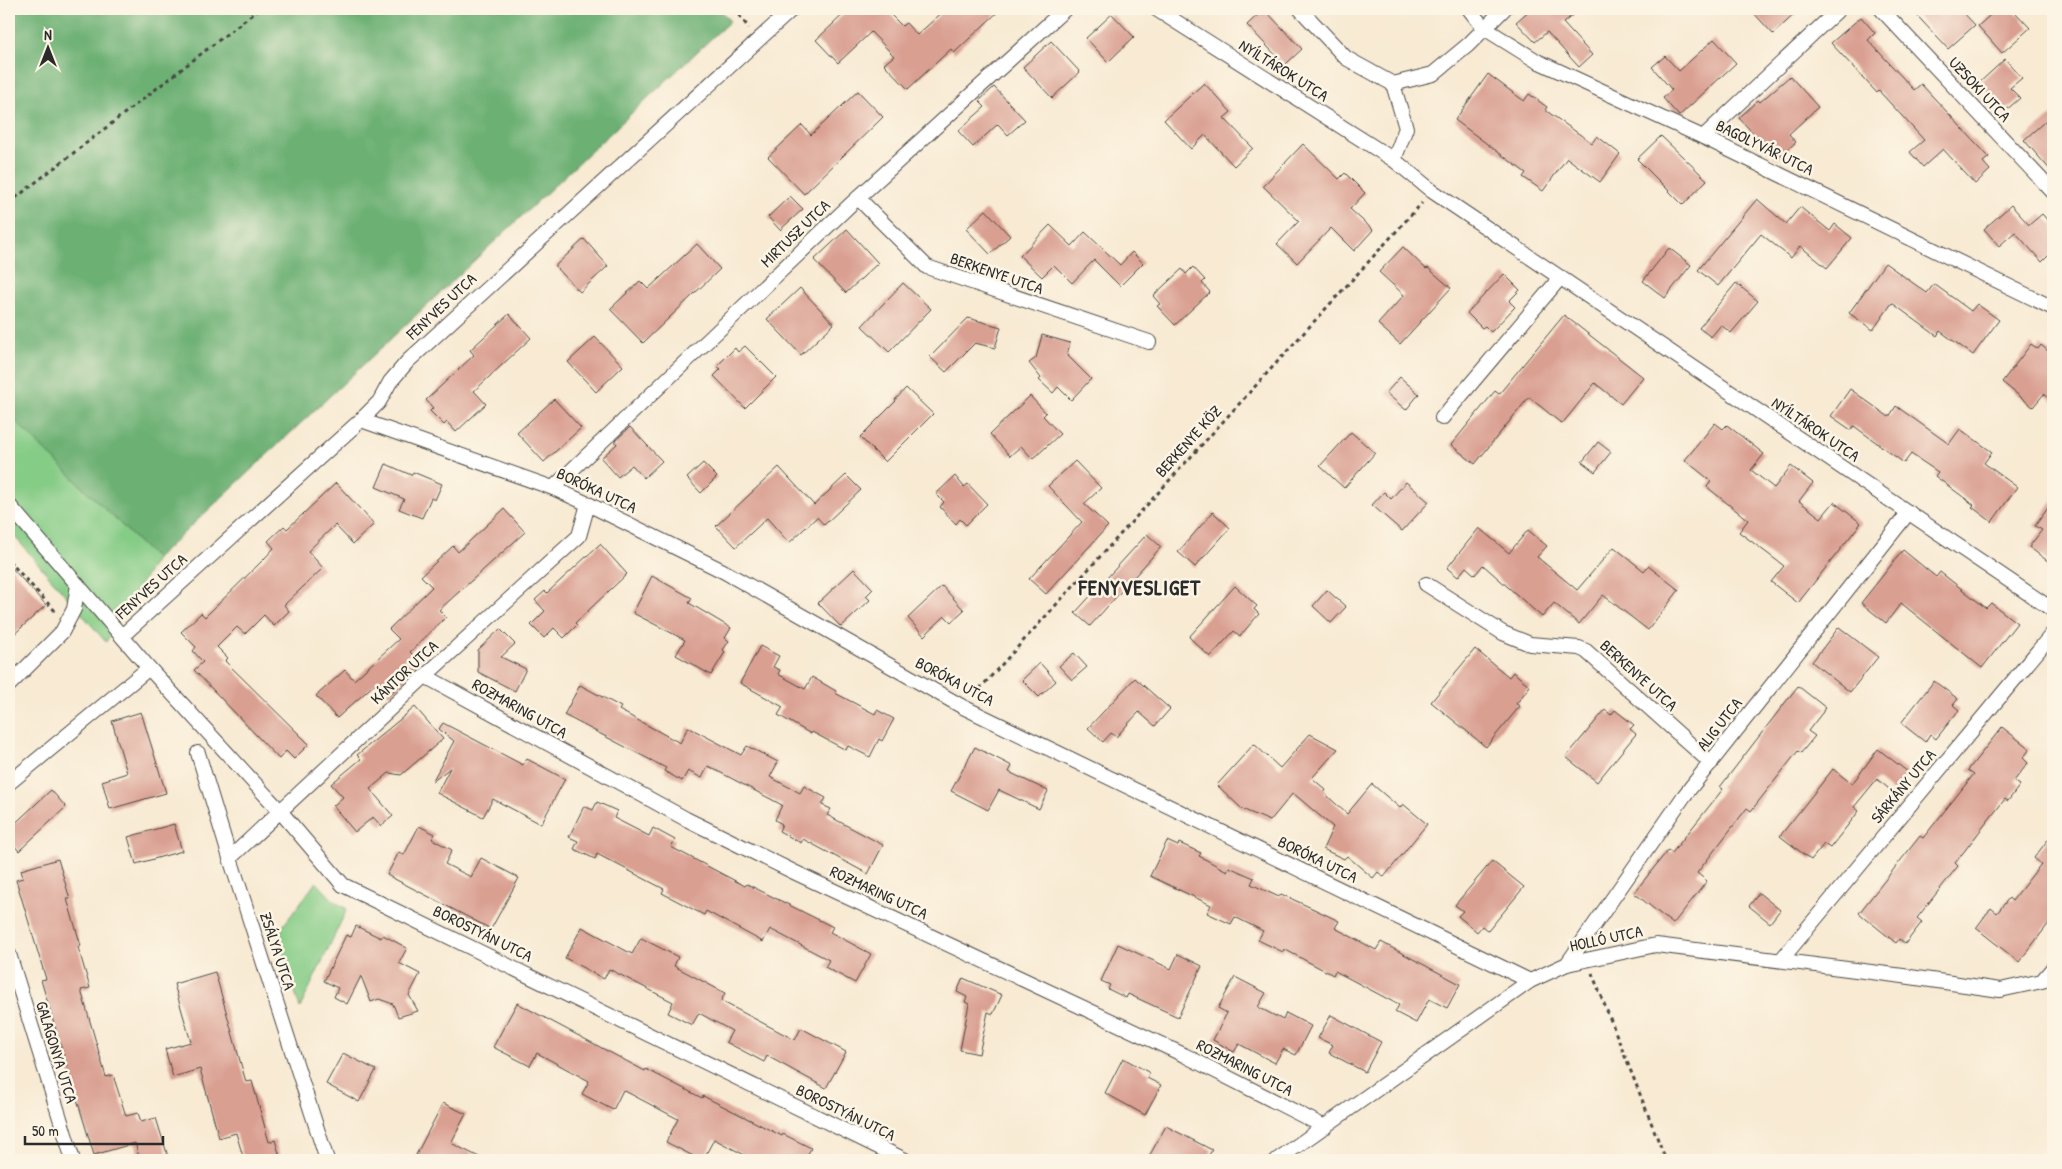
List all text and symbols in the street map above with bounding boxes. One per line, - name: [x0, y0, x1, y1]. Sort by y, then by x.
- north arrow: [22, 22, 72, 72]
- text: N: [44, 25, 52, 44]
- street label: NYÍLTÁROK UTCA: [1235, 34, 1333, 106]
- street label: UZSOKI UTCA: [1944, 52, 2016, 127]
- street label: BAGOLYVÁR UTCA: [1712, 114, 1818, 180]
- street label: MIRTUSZ UTCA: [755, 194, 835, 272]
- street label: BERKENYE UTCA: [948, 247, 1047, 299]
- street label: FENYVES UTCA: [400, 268, 481, 345]
- street label: NYÍLTÁROK UTCA: [1768, 391, 1864, 467]
- street label: BERKENYE KÖZ: [1150, 400, 1226, 482]
- street label: BORÓKA UTCA: [553, 462, 641, 518]
- street label: FENYVES UTCA: [110, 548, 191, 624]
- district label: FENYVESLIGET: [1078, 573, 1201, 602]
- street label: BERKENYE UTCA: [1596, 634, 1683, 716]
- street label: KÁNTOR UTCA: [365, 635, 443, 709]
- street label: BORÓKA UTCA: [912, 651, 998, 711]
- street label: ROZMARING UTCA: [469, 673, 572, 743]
- street label: ALIG UTCA: [1691, 693, 1747, 755]
- street label: SÁRKÁNY UTCA: [1865, 744, 1941, 828]
- street label: BORÓKA UTCA: [1275, 830, 1362, 888]
- street label: ROZMARING UTCA: [827, 860, 932, 924]
- street label: BOROSTYÁN UTCA: [430, 899, 537, 967]
- street label: ZSÁLYA UTCA: [255, 909, 301, 993]
- street label: HOLLÓ UTCA: [1568, 920, 1645, 956]
- street label: GALAGONYA UTCA: [31, 998, 83, 1106]
- street label: ROZMARING UTCA: [1193, 1033, 1297, 1101]
- street label: BOROSTYÁN UTCA: [793, 1078, 900, 1146]
- scale bar: [25, 1114, 162, 1146]
- text: 50 m: [32, 1120, 59, 1141]

